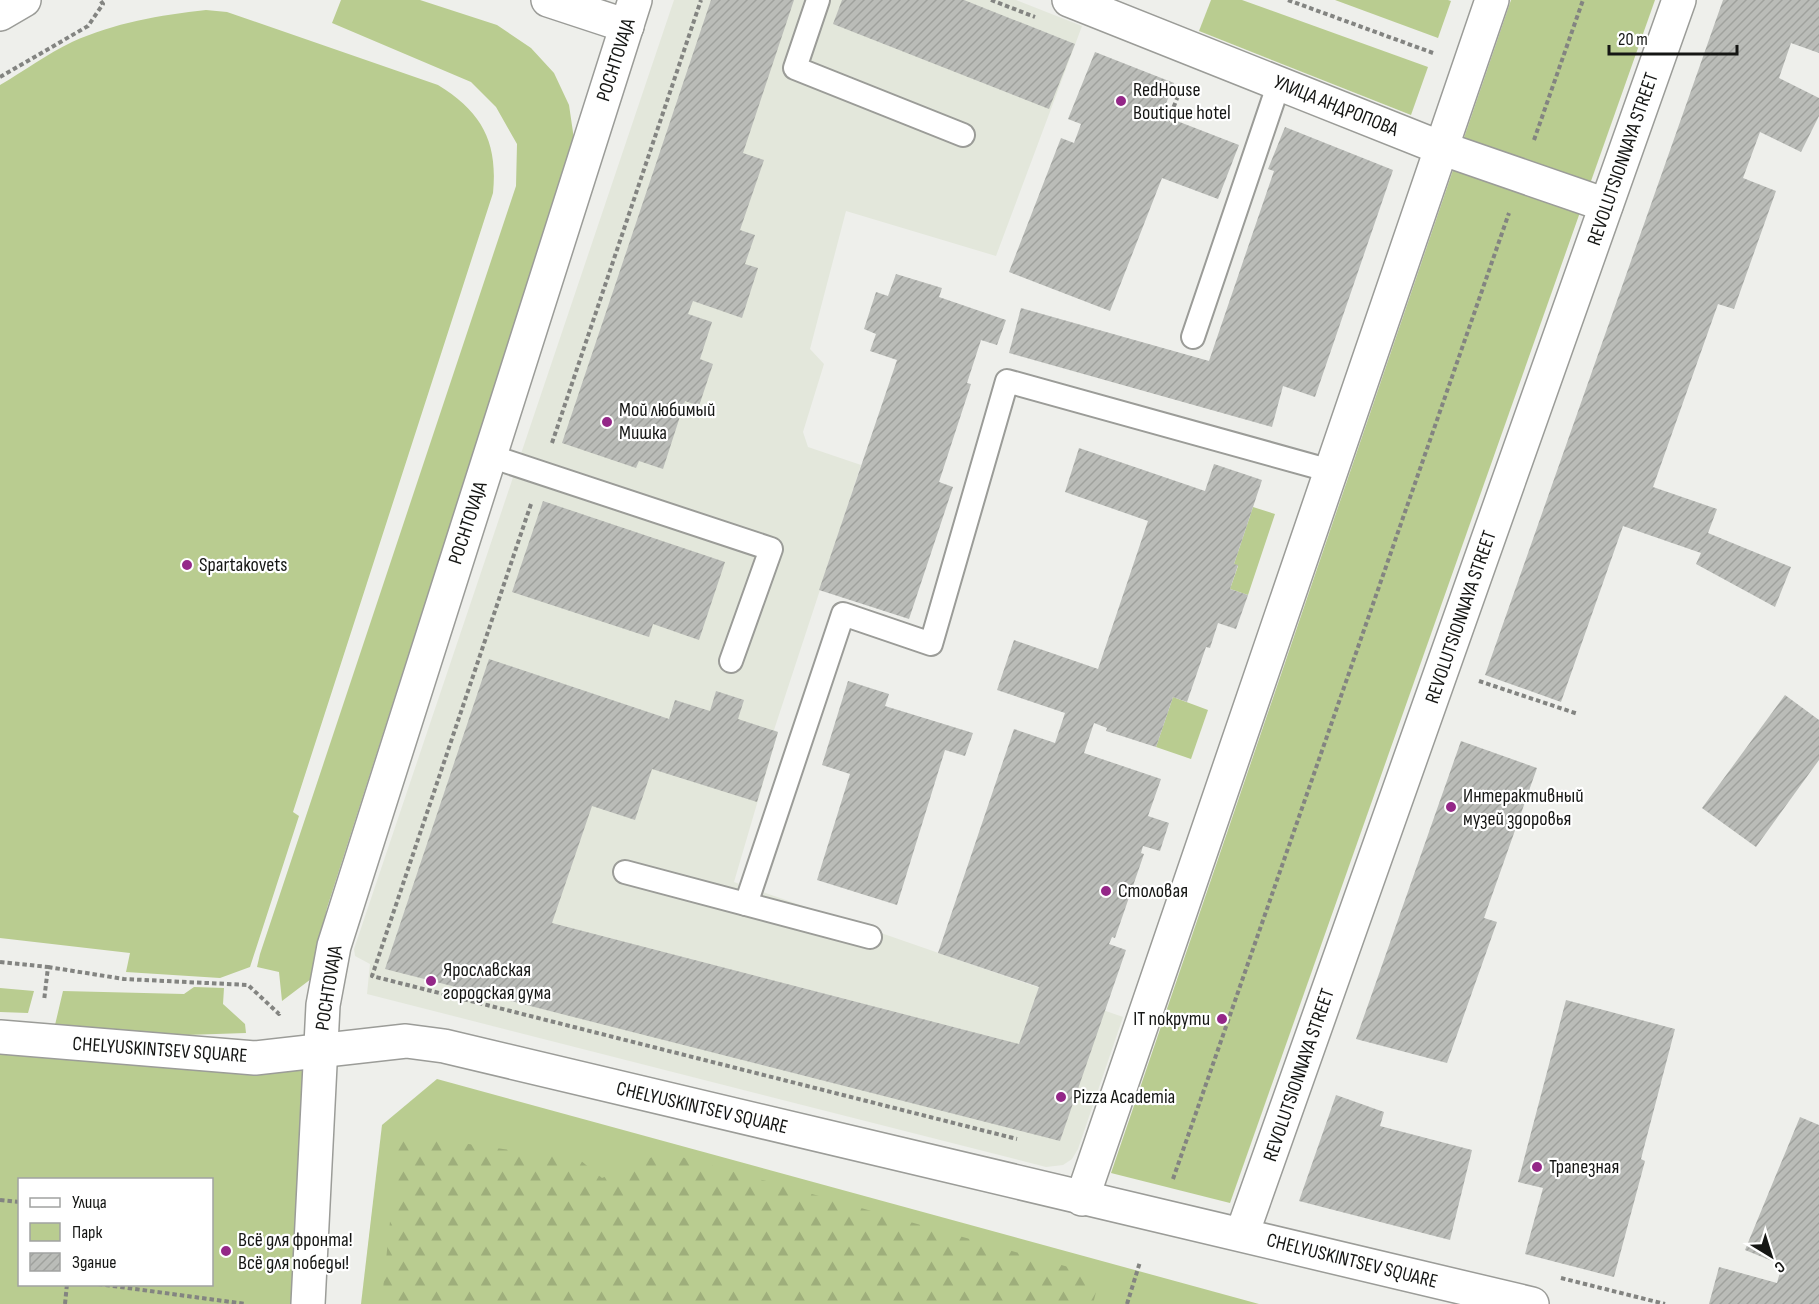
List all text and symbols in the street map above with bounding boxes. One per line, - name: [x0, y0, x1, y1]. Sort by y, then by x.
- street label: POCHTOVAJA: [591, 15, 641, 104]
- scale bar: [1609, 18, 1736, 56]
- text: 20 m: [1618, 29, 1648, 50]
- street label: REVOLUTSIONNAYA STREET: [1582, 69, 1664, 249]
- street label: УЛИЦА АНДРОПОВА: [1270, 70, 1402, 142]
- place label: RedHouse Boutique hotel: [1133, 78, 1231, 125]
- marker: RedHouse Boutique hotel: [1114, 94, 1128, 108]
- place label: Мой любимый Мишка: [619, 398, 715, 445]
- marker: Мой любимый Мишка: [600, 415, 614, 429]
- street label: POCHTOVAJA: [443, 478, 493, 567]
- street label: REVOLUTSIONNAYA STREET: [1420, 527, 1502, 707]
- place label: Spartakovets: [199, 553, 287, 577]
- marker: Spartakovets: [180, 558, 194, 572]
- place label: Интерактивный музей здоровья: [1463, 784, 1584, 831]
- marker: Интерактивный музей здоровья: [1444, 800, 1458, 814]
- place label: Столовая: [1118, 879, 1188, 903]
- marker: Столовая: [1099, 884, 1113, 898]
- street label: POCHTOVAJA: [310, 943, 348, 1032]
- place label: Ярославская городская дума: [443, 958, 551, 1005]
- marker: Ярославская городская дума: [424, 974, 438, 988]
- street label: REVOLUTSIONNAYA STREET: [1258, 985, 1340, 1165]
- place label: IT покрути: [1133, 1007, 1210, 1031]
- marker: IT покрути: [1215, 1012, 1229, 1026]
- street label: CHELYUSKINTSEV SQUARE: [72, 1032, 248, 1068]
- street label: CHELYUSKINTSEV SQUARE: [614, 1077, 790, 1139]
- place label: Pizza Academia: [1073, 1085, 1175, 1109]
- marker: Pizza Academia: [1054, 1090, 1068, 1104]
- place label: Трапезная: [1549, 1155, 1619, 1179]
- marker: Трапезная: [1530, 1160, 1544, 1174]
- legend: [18, 1178, 213, 1286]
- text: Улица: [72, 1192, 107, 1213]
- text: Парк: [72, 1222, 103, 1243]
- north arrow: [1741, 1226, 1801, 1286]
- place label: Всё для фронта! Всё для победы!: [238, 1228, 352, 1275]
- street label: CHELYUSKINTSEV SQUARE: [1264, 1228, 1440, 1294]
- marker: Всё для фронта! Всё для победы!: [219, 1244, 233, 1258]
- text: Здание: [72, 1252, 117, 1273]
- text: С: [1770, 1257, 1788, 1277]

